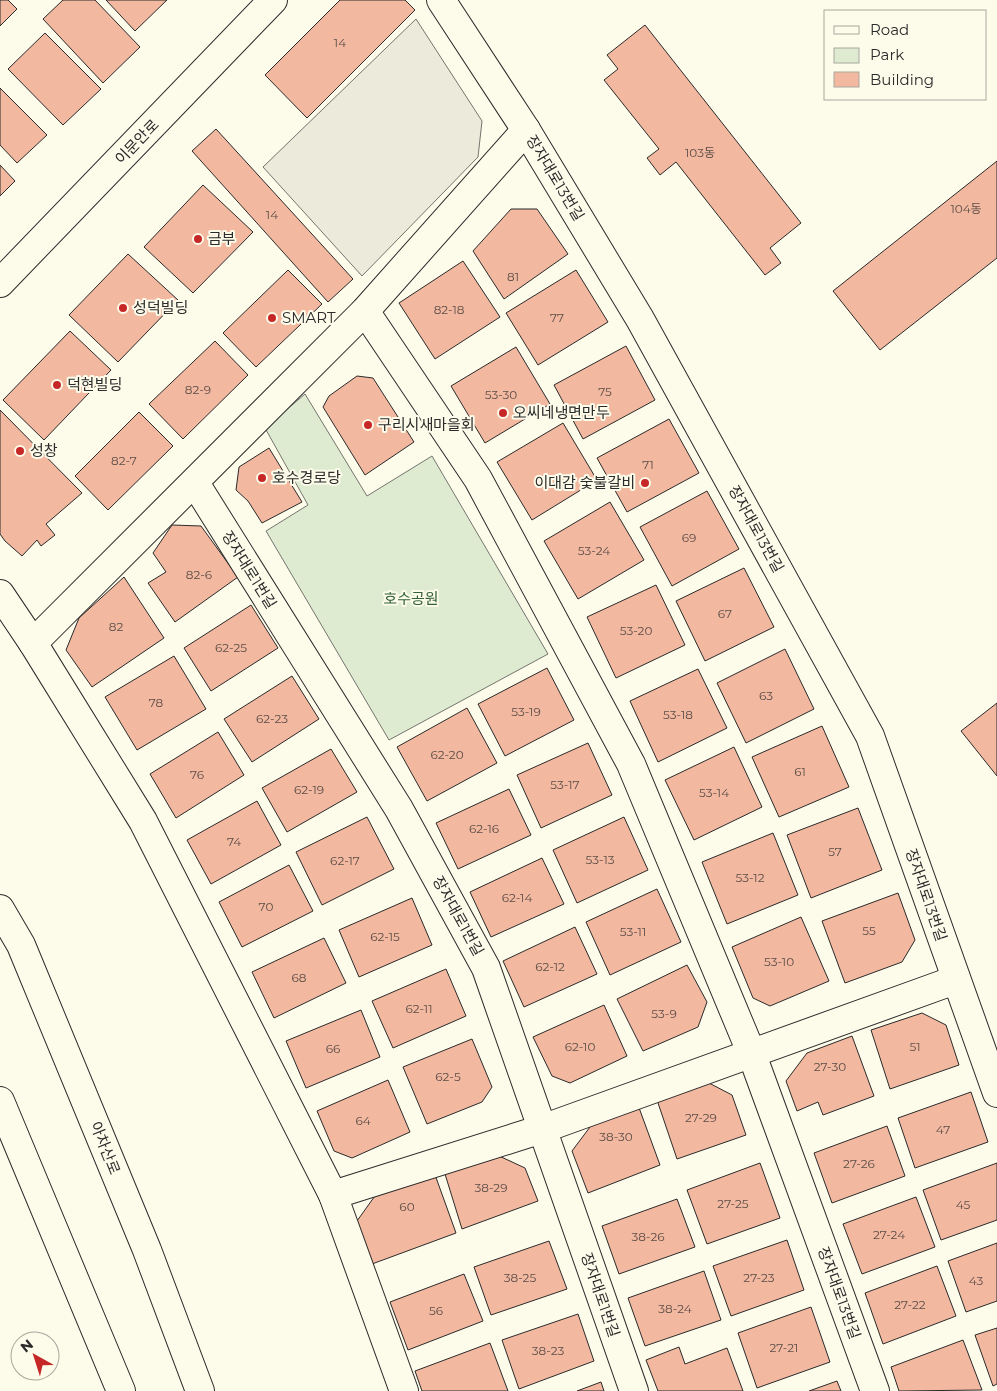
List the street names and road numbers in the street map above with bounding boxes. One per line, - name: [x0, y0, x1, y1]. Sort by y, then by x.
- street label: 이문안로: [111, 115, 163, 168]
- street label: 장자대로13번길: [522, 131, 588, 224]
- street label: 장자대로13번길: [725, 482, 788, 576]
- street label: 장자대로1번길: [218, 527, 281, 612]
- street label: 장자대로13번길: [902, 846, 951, 944]
- street label: 장자대로1번길: [429, 873, 488, 959]
- street label: 아차산로: [86, 1119, 125, 1177]
- street label: 장자대로13번길: [814, 1244, 865, 1342]
- street label: 장자대로1번길: [577, 1250, 624, 1340]

